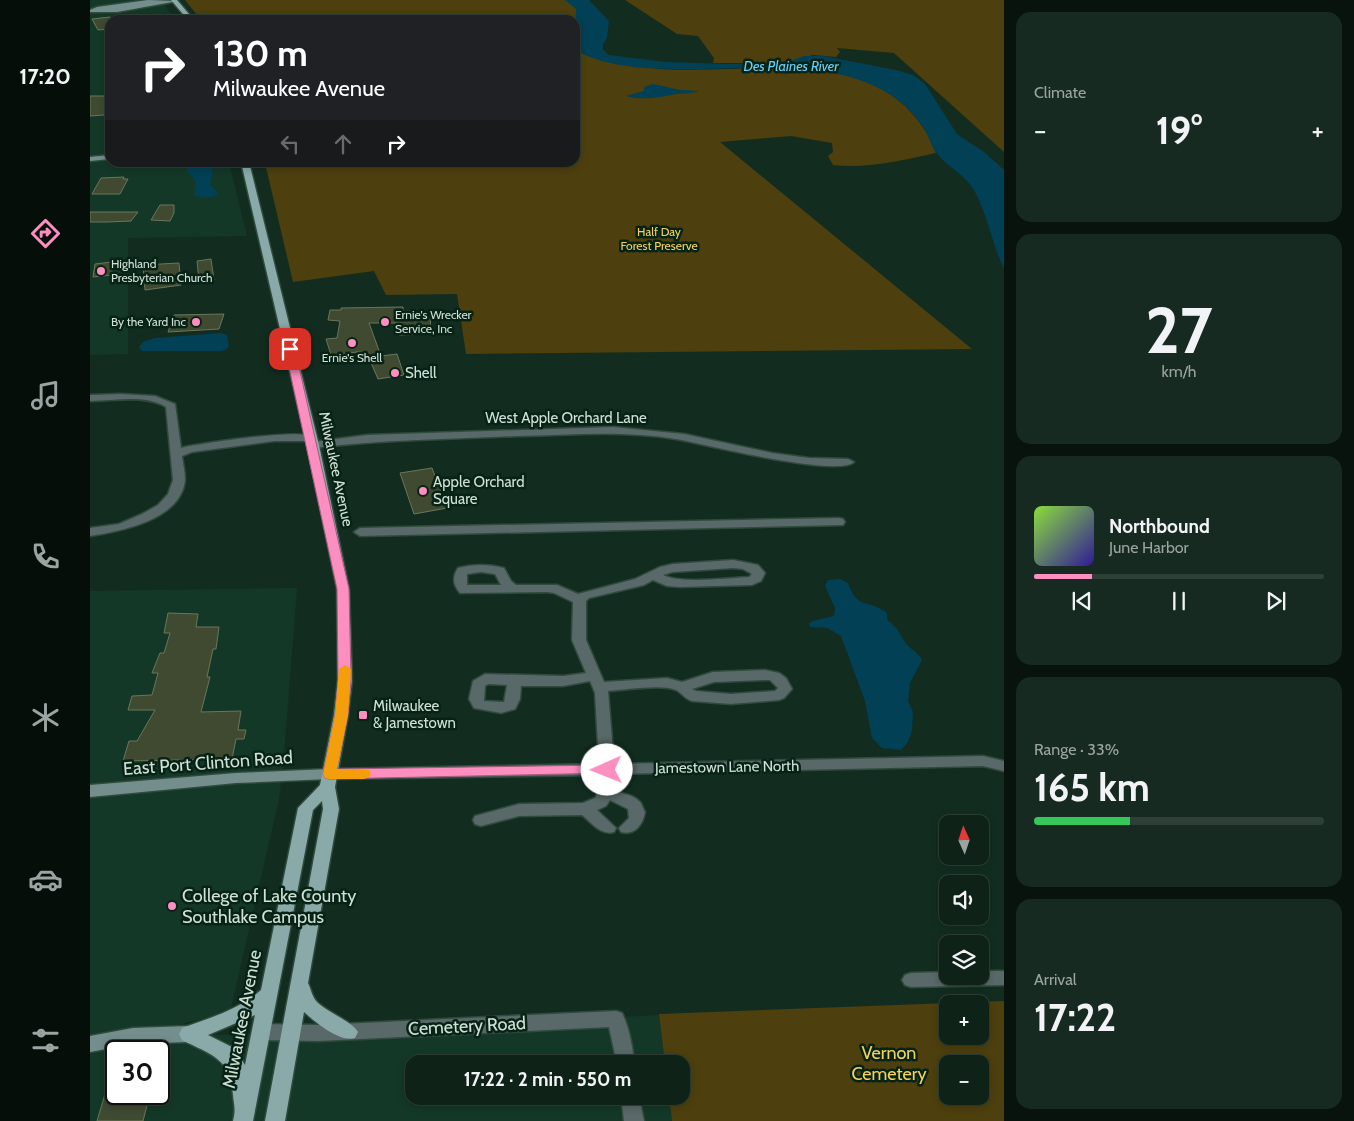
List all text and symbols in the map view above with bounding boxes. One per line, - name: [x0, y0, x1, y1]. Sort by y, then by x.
- text: 130 m: [213, 32, 308, 75]
- icon: right: [130, 35, 195, 100]
- water label: Des Plaines River: [744, 57, 839, 75]
- text: 17:20: [19, 63, 71, 90]
- text: Milwaukee Avenue: [213, 75, 385, 102]
- text: Climate: [1034, 83, 1086, 102]
- text: 19°: [1156, 107, 1202, 154]
- text: −: [1034, 113, 1046, 147]
- text: +: [1312, 113, 1324, 147]
- icon: left: [276, 130, 304, 158]
- icon: ahead: [329, 130, 357, 158]
- icon: right: [382, 130, 410, 158]
- icon: directions: [28, 216, 63, 251]
- park label: Half Day Forest Preserve: [620, 224, 698, 253]
- place label: Highland Presbyterian Church: [111, 256, 213, 285]
- marker: Highland Presbyterian Church: [95, 265, 107, 277]
- text: 27: [1145, 290, 1213, 369]
- place label: Ernie's Wrecker Service, Inc: [395, 307, 472, 336]
- place label: By the Yard Inc: [111, 314, 187, 329]
- marker: By the Yard Inc: [190, 316, 202, 328]
- marker: Ernie's Wrecker Service, Inc: [379, 316, 391, 328]
- pin: [269, 328, 311, 370]
- icon: arrive: [276, 335, 304, 363]
- marker: Ernie's Shell: [346, 337, 358, 349]
- place label: Ernie's Shell: [322, 350, 382, 365]
- text: km/h: [1161, 362, 1197, 381]
- place label: Shell: [405, 364, 437, 382]
- marker: Shell: [389, 367, 401, 379]
- icon: music: [28, 378, 63, 413]
- street label: West Apple Orchard Lane: [485, 409, 647, 427]
- street label: Milwaukee Avenue: [315, 410, 357, 529]
- place label: Apple Orchard Square: [433, 473, 524, 508]
- marker: Apple Orchard Square: [417, 485, 429, 497]
- text: Northbound: [1109, 515, 1210, 538]
- text: June Harbor: [1109, 538, 1189, 557]
- icon: phone: [28, 539, 63, 574]
- icon: previous: [1068, 587, 1096, 615]
- icon: pause: [1165, 587, 1193, 615]
- icon: next: [1262, 587, 1290, 615]
- place label: Milwaukee & Jamestown: [373, 697, 456, 732]
- icon: climate: [28, 700, 63, 735]
- marker: Milwaukee & Jamestown: [357, 709, 369, 721]
- text: Range · 33%: [1034, 740, 1119, 759]
- position arrow: [580, 743, 632, 795]
- street label: East Port Clinton Road: [122, 746, 294, 780]
- street label: Jamestown Lane North: [654, 757, 799, 777]
- text: 165 km: [1034, 764, 1150, 811]
- north arrow: [939, 815, 989, 865]
- map controls: [939, 815, 989, 1105]
- icon: car: [28, 862, 63, 897]
- button: sound: [939, 875, 989, 925]
- place label: College of Lake County Southlake Campus: [182, 885, 356, 928]
- marker: College of Lake County Southlake Campus: [166, 900, 178, 912]
- button: layers: [939, 935, 989, 985]
- street label: Milwaukee Avenue: [218, 948, 266, 1090]
- text: Arrival: [1034, 970, 1077, 989]
- text: 17:22: [1034, 994, 1116, 1041]
- button: +: [939, 995, 989, 1045]
- street label: Cemetery Road: [407, 1012, 527, 1040]
- icon: filters: [28, 1023, 63, 1058]
- speed limit sign: 30: [105, 1040, 170, 1105]
- park label: Vernon Cemetery: [851, 1042, 927, 1085]
- button: −: [939, 1055, 989, 1105]
- text: 17:22 · 2 min · 550 m: [464, 1068, 631, 1091]

